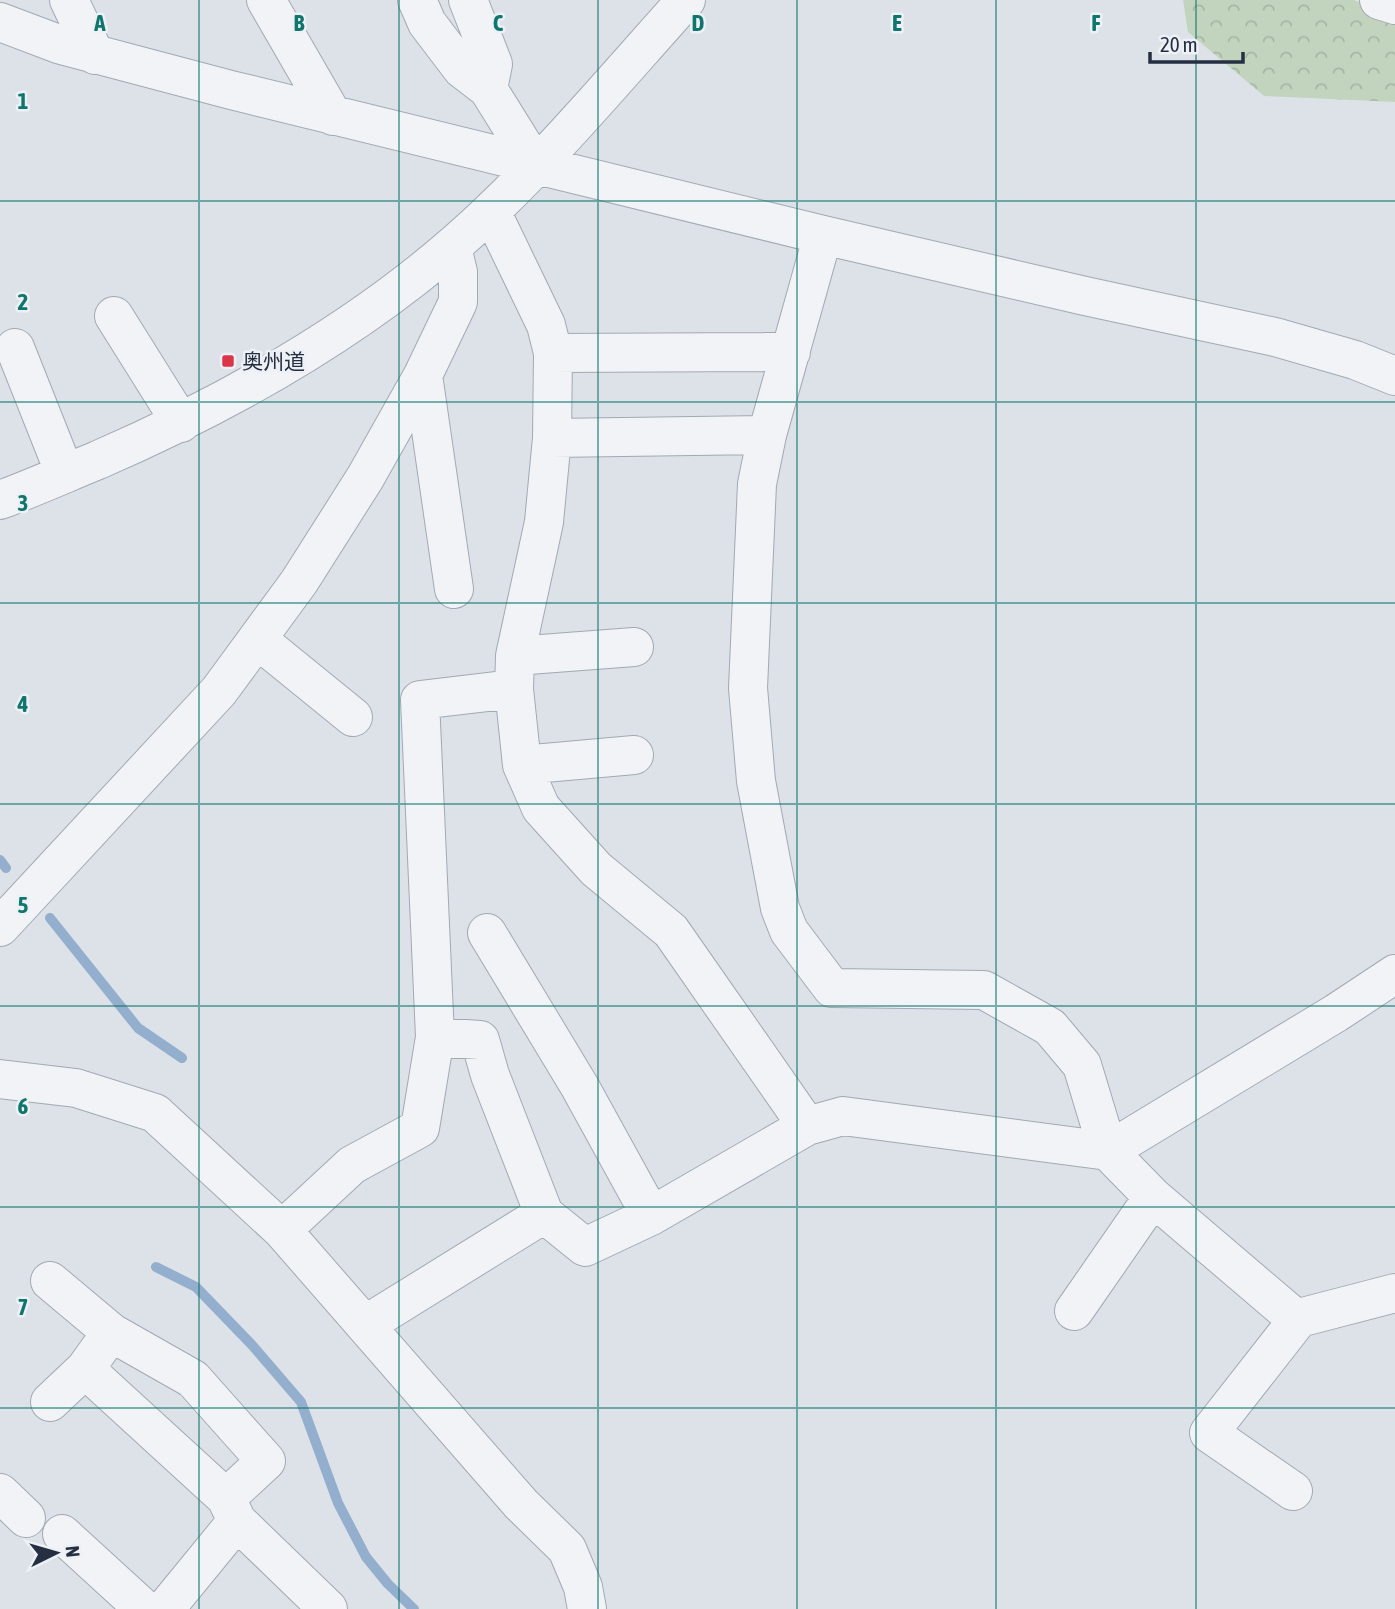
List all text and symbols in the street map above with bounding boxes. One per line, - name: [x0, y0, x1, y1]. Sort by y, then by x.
- text: A: [93, 10, 106, 36]
- text: B: [294, 10, 305, 36]
- text: C: [493, 10, 504, 36]
- text: D: [692, 10, 705, 36]
- text: E: [892, 10, 902, 36]
- text: F: [1091, 10, 1101, 36]
- scale bar: [1150, 21, 1243, 65]
- text: 20 m: [1160, 32, 1198, 56]
- text: 1: [18, 88, 29, 114]
- text: 2: [18, 289, 28, 315]
- place label: 奥州道: [242, 349, 305, 373]
- marker: 奥州道: [220, 353, 236, 369]
- text: 3: [18, 490, 28, 516]
- text: 4: [17, 691, 29, 717]
- text: 5: [18, 892, 29, 918]
- text: 6: [18, 1093, 29, 1119]
- text: 7: [18, 1294, 28, 1320]
- north arrow: [21, 1518, 91, 1588]
- text: N: [61, 1545, 84, 1558]

